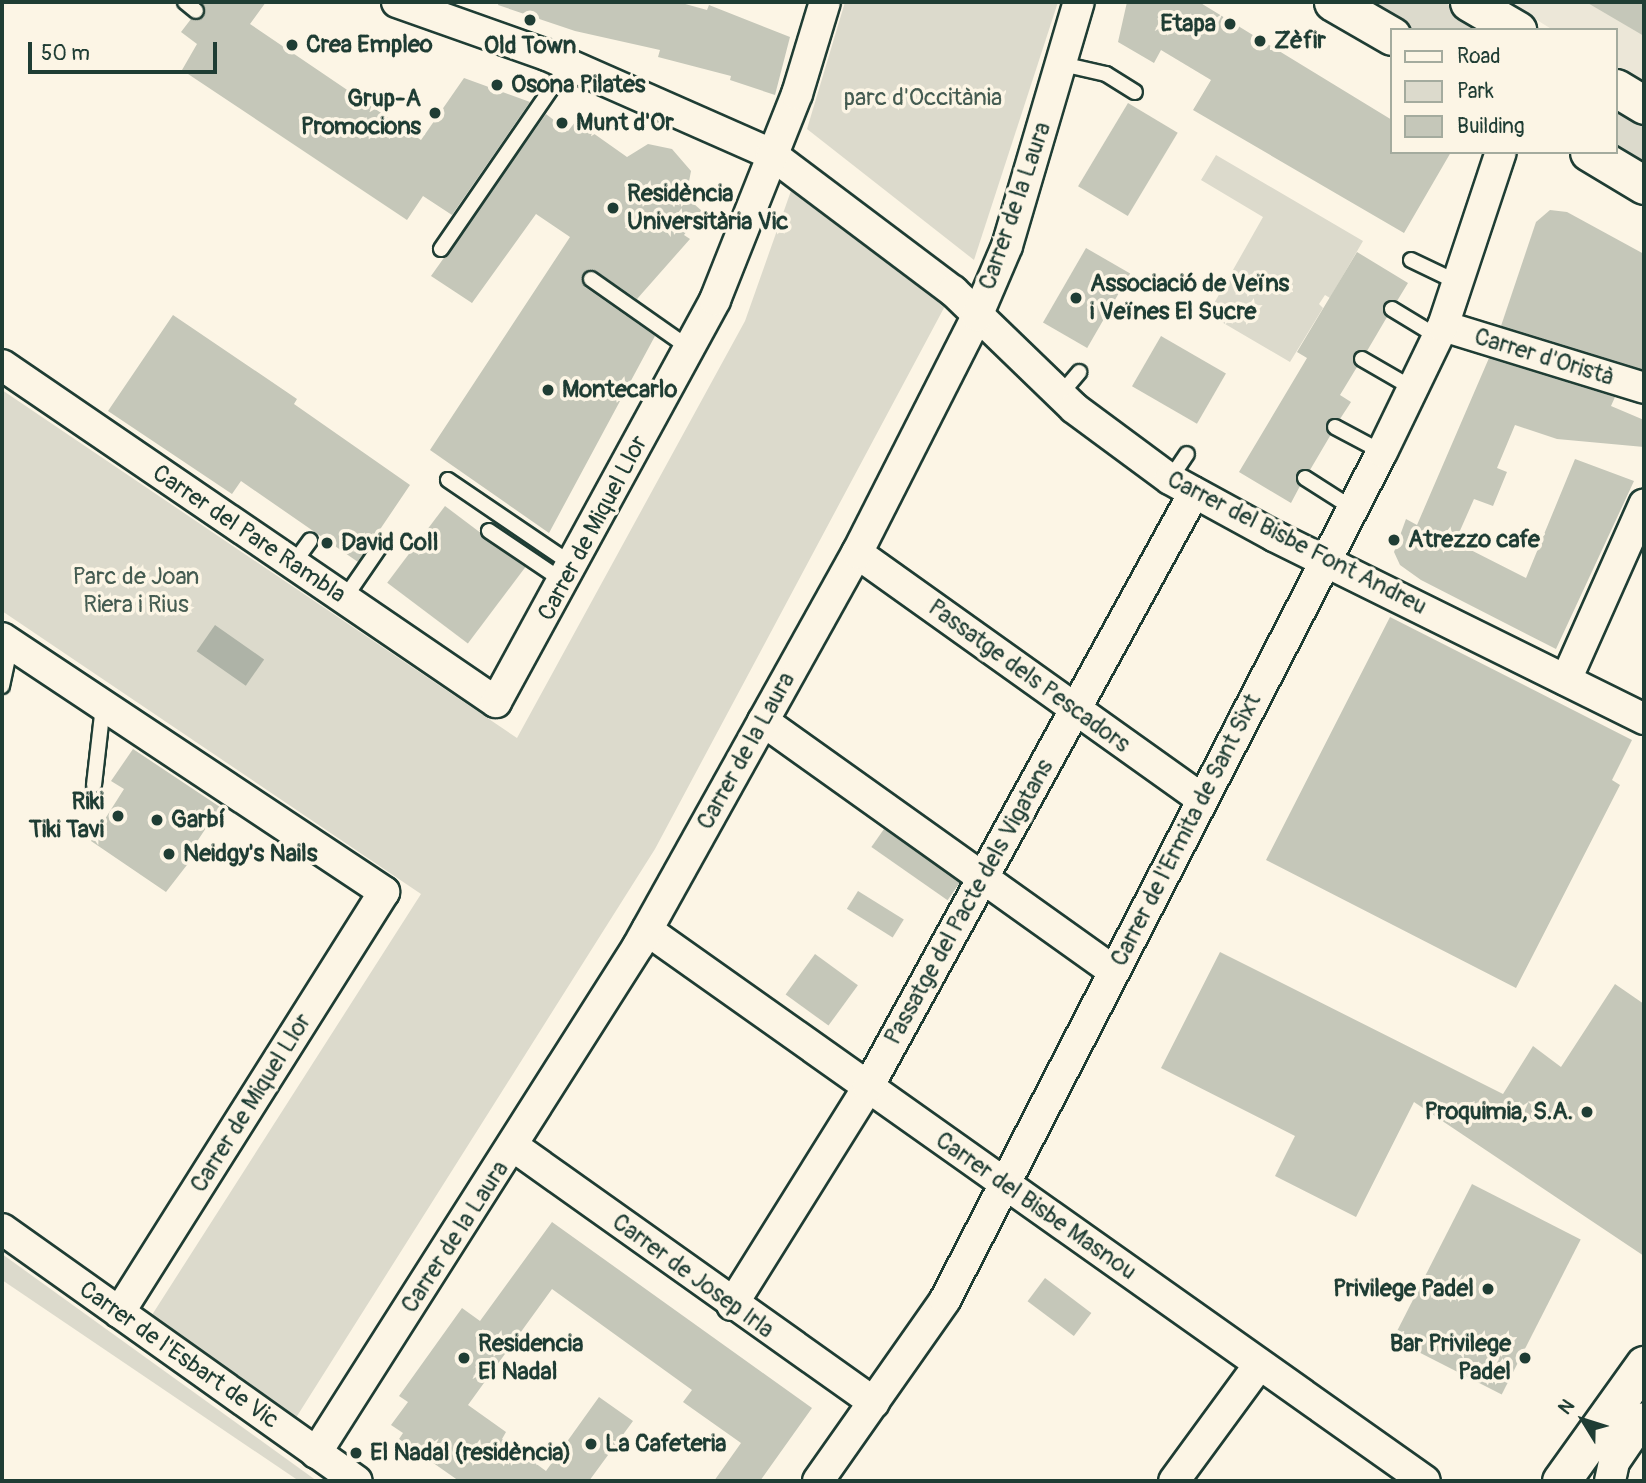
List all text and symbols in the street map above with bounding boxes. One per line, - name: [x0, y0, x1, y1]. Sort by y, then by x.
- place label: Etapa: [1160, 10, 1216, 38]
- marker: Old Town: [522, 12, 538, 28]
- marker: Etapa: [1222, 16, 1238, 32]
- place label: Zèfir: [1274, 27, 1326, 55]
- scale bar: [32, 28, 220, 72]
- legend: [1390, 28, 1618, 154]
- place label: Crea Empleo: [306, 31, 433, 59]
- place label: Old Town: [484, 32, 576, 60]
- marker: Zèfir: [1252, 33, 1268, 49]
- marker: Crea Empleo: [284, 37, 300, 53]
- text: 50 m: [41, 40, 90, 67]
- text: Road: [1457, 43, 1501, 70]
- place label: Osona Pilates: [511, 71, 645, 99]
- marker: Osona Pilates: [489, 77, 505, 93]
- text: Park: [1457, 78, 1494, 105]
- park label: parc d'Occitània: [844, 84, 1002, 112]
- place label: Grup-A Promocions: [301, 85, 421, 141]
- marker: Grup-A Promocions: [427, 105, 443, 121]
- place label: Munt d'Or: [576, 109, 674, 137]
- text: Building: [1457, 113, 1524, 140]
- marker: Munt d'Or: [554, 115, 570, 131]
- street label: Carrer de la Laura: [973, 118, 1057, 294]
- place label: Residència Universitària Vic: [627, 180, 788, 236]
- marker: Residència Universitària Vic: [605, 200, 621, 216]
- place label: Associació de Veïns i Veïnes El Sucre: [1090, 270, 1289, 326]
- marker: Associació de Veïns i Veïnes El Sucre: [1068, 290, 1084, 306]
- street label: Carrer d'Oristà: [1471, 322, 1617, 392]
- place label: Montecarlo: [562, 376, 677, 404]
- marker: Montecarlo: [540, 382, 556, 398]
- street label: Carrer de Miquel Llor: [532, 430, 654, 626]
- street label: Carrer del Pare Rambla: [147, 459, 351, 609]
- street label: Carrer del Bisbe Font Andreu: [1162, 465, 1432, 621]
- place label: Atrezzo cafe: [1408, 526, 1540, 554]
- place label: David Coll: [341, 529, 438, 557]
- marker: Atrezzo cafe: [1386, 532, 1402, 548]
- marker: David Coll: [319, 535, 335, 551]
- park label: Parc de Joan Riera i Rius: [73, 563, 199, 619]
- street label: Passatge dels Pescadors: [923, 593, 1135, 759]
- street label: Carrer de la Laura: [691, 667, 801, 835]
- street label: Carrer de l'Ermita de Sant Sixt: [1105, 689, 1267, 971]
- street label: Passatge del Pacte dels Vigatans: [878, 754, 1060, 1050]
- place label: Riki Tiki Tavi: [29, 788, 104, 844]
- place label: Garbí: [171, 806, 225, 834]
- marker: Riki Tiki Tavi: [110, 808, 126, 824]
- marker: Garbí: [149, 812, 165, 828]
- place label: Neidgy's Nails: [183, 840, 318, 868]
- marker: Neidgy's Nails: [161, 846, 177, 862]
- street label: Carrer de Miquel Llor: [184, 1008, 318, 1198]
- place label: Proquimia, S.A.: [1425, 1098, 1573, 1126]
- marker: Proquimia, S.A.: [1579, 1104, 1595, 1120]
- street label: Carrer del Bisbe Masnou: [930, 1126, 1142, 1286]
- street label: Carrer de la Laura: [395, 1156, 515, 1318]
- street label: Carrer de Josep Irla: [606, 1208, 780, 1344]
- street label: Carrer de l'Esbart de Vic: [74, 1275, 284, 1435]
- place label: Privilege Padel: [1333, 1275, 1474, 1303]
- marker: Privilege Padel: [1480, 1281, 1496, 1297]
- place label: Residencia El Nadal: [478, 1330, 583, 1386]
- place label: Bar Privilege Padel: [1390, 1330, 1511, 1386]
- marker: Residencia El Nadal: [456, 1350, 472, 1366]
- marker: Bar Privilege Padel: [1517, 1350, 1533, 1366]
- north arrow: [1548, 1385, 1618, 1455]
- text: N: [1553, 1395, 1580, 1420]
- place label: La Cafeteria: [605, 1430, 727, 1458]
- marker: La Cafeteria: [583, 1436, 599, 1452]
- place label: El Nadal (residència): [370, 1439, 571, 1467]
- marker: El Nadal (residència): [348, 1445, 364, 1461]

